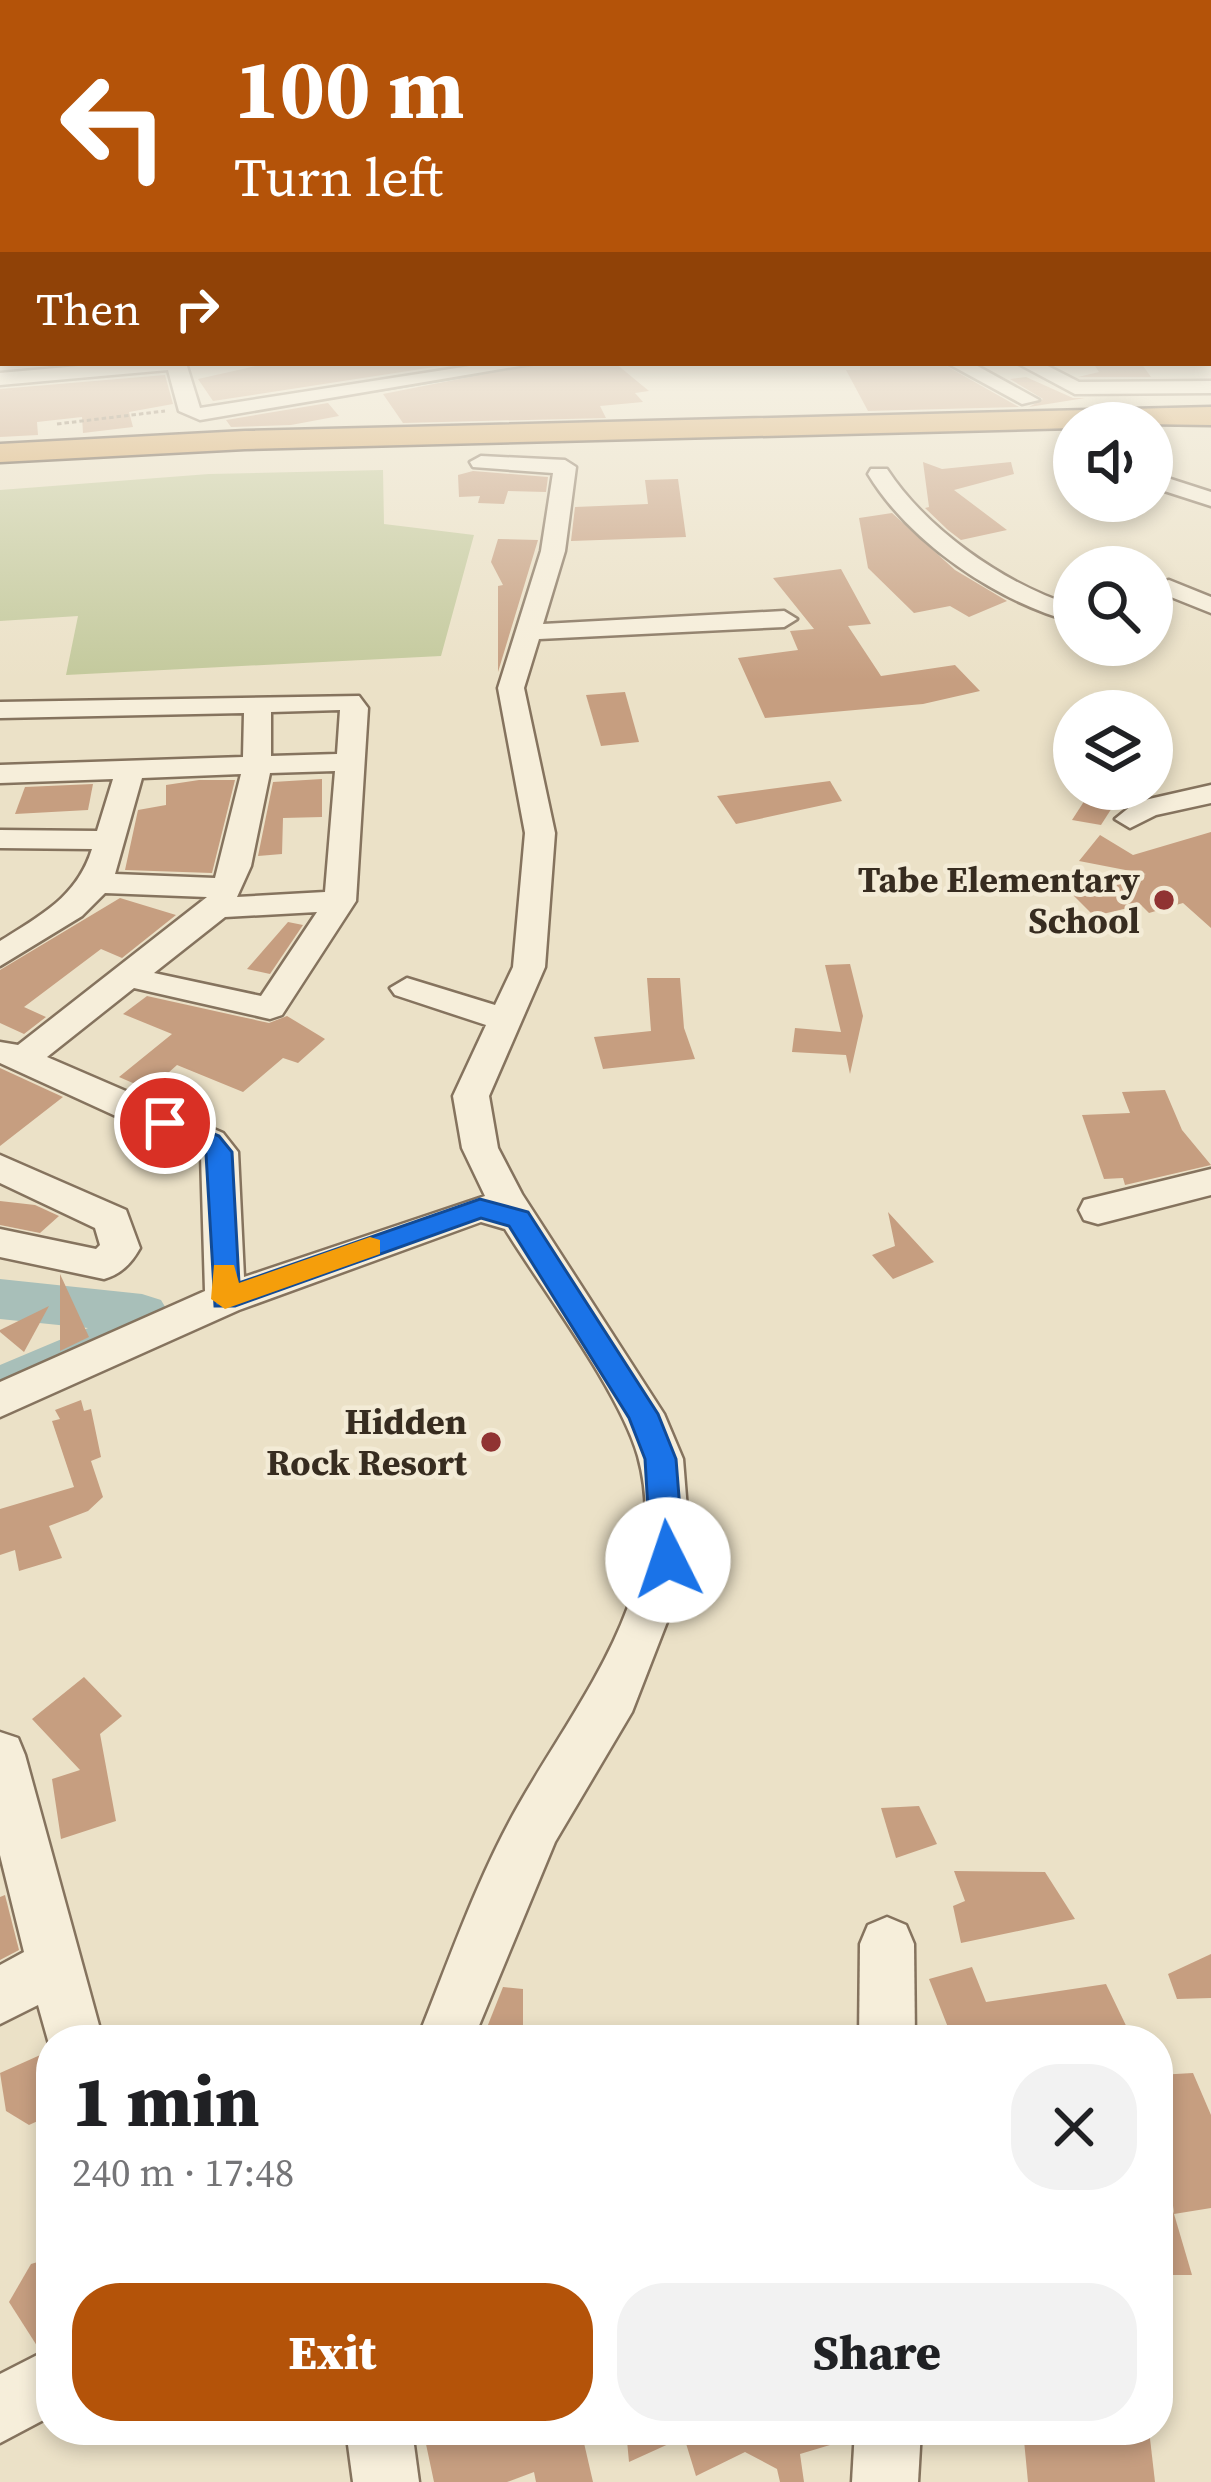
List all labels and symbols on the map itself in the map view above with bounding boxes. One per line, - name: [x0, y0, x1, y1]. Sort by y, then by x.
- place label: Tabe Elementary School: [858, 855, 1141, 945]
- marker: Tabe Elementary School: [1151, 887, 1177, 913]
- pin: [114, 1072, 216, 1174]
- place label: Hidden Rock Resort: [266, 1397, 468, 1487]
- marker: Hidden Rock Resort: [478, 1429, 504, 1455]
- position arrow: [605, 1497, 731, 1623]

